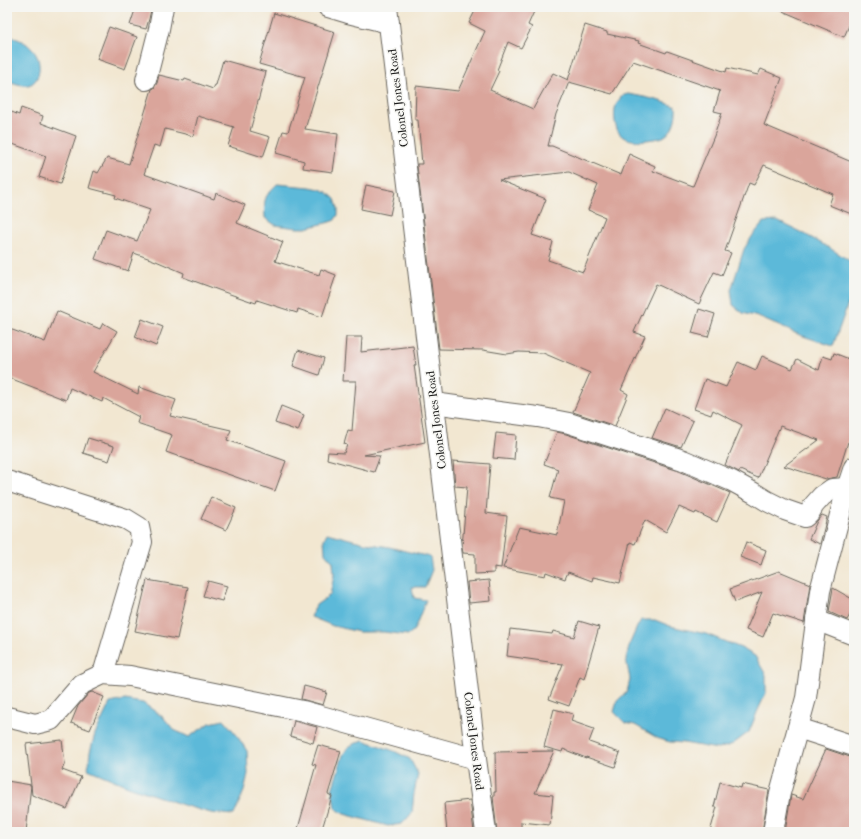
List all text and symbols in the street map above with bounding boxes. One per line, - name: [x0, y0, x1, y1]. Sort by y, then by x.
- street label: Colonel Jones Road: [385, 48, 411, 148]
- street label: Colonel Jones Road: [423, 370, 449, 470]
- street label: Colonel Jones Road: [461, 691, 487, 791]

